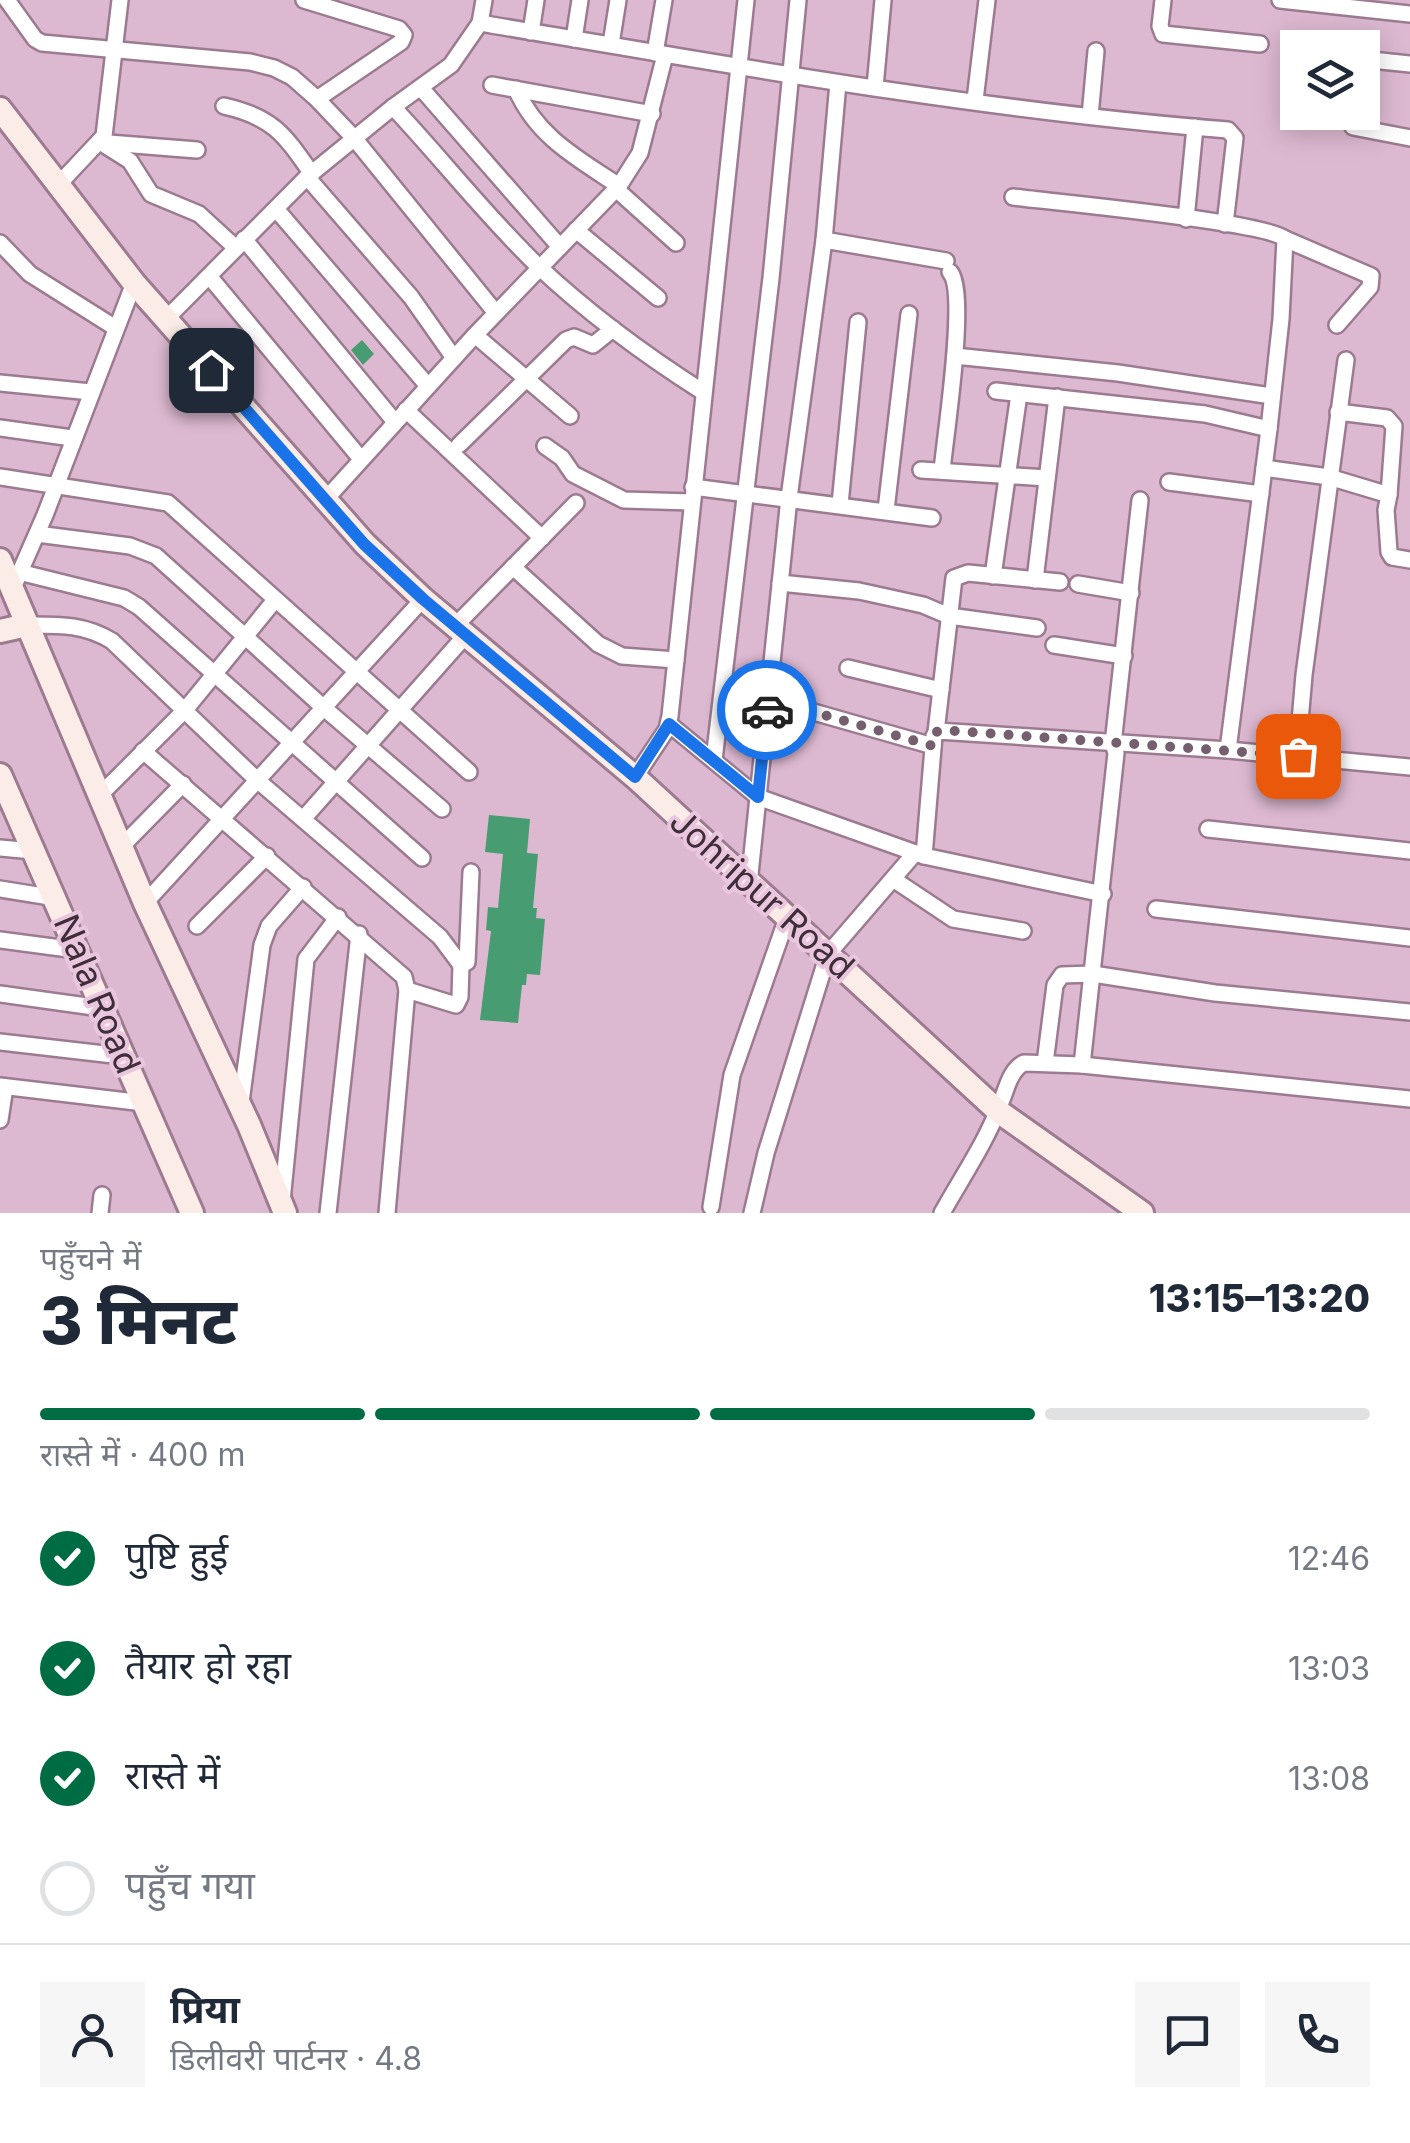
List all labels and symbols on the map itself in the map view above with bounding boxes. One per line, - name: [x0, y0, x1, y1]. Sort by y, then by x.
- pin: [169, 328, 254, 413]
- courier: [717, 660, 817, 760]
- pin: [1256, 714, 1341, 799]
- street label: Johripur Road: [662, 800, 863, 987]
- street label: Nala Road: [46, 908, 150, 1079]

